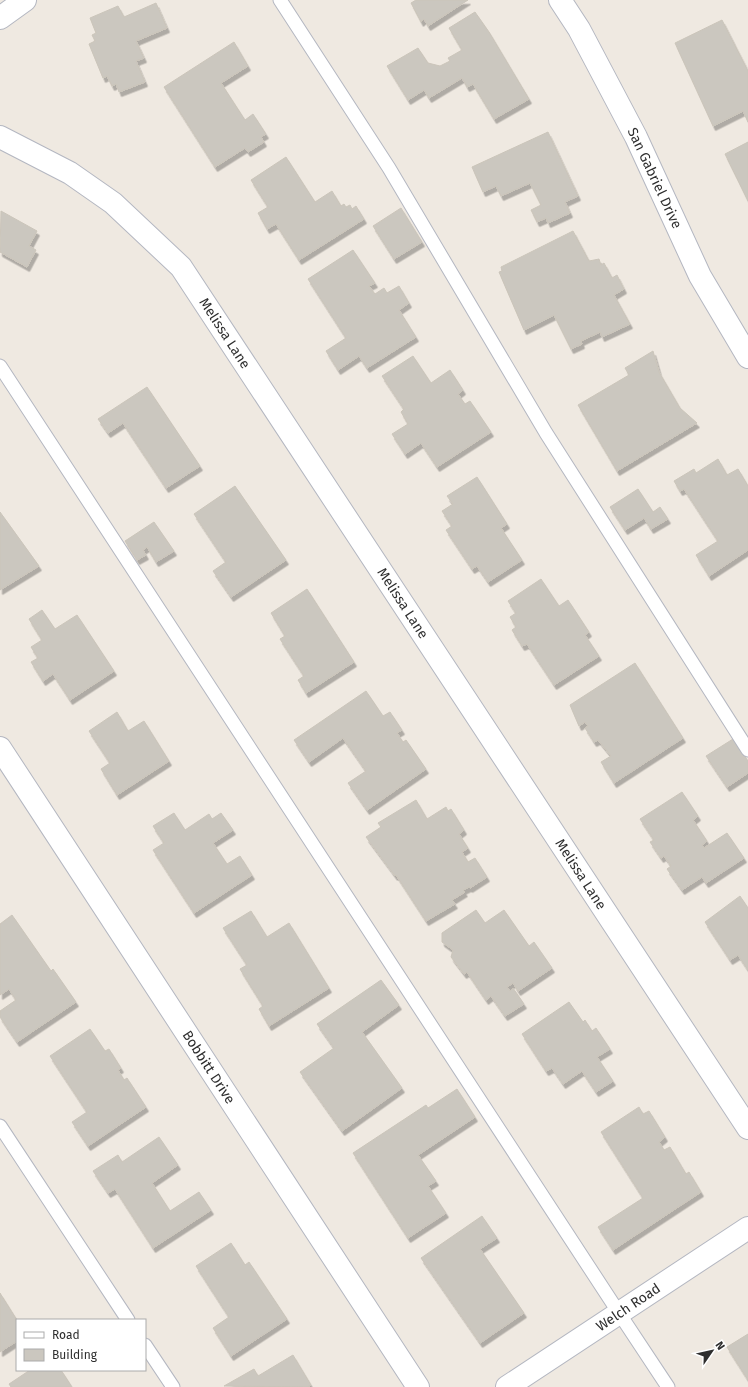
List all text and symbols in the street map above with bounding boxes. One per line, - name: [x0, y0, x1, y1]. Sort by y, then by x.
- street label: San Gabriel Drive: [624, 125, 685, 231]
- street label: Melissa Lane: [195, 295, 254, 372]
- street label: Melissa Lane: [373, 565, 432, 642]
- street label: Melissa Lane: [551, 836, 610, 913]
- street label: Bobbitt Drive: [179, 1027, 239, 1107]
- street label: Welch Road: [593, 1280, 664, 1335]
- legend: [16, 1319, 146, 1371]
- text: Road: [52, 1328, 80, 1342]
- north arrow: [692, 1331, 732, 1371]
- text: N: [712, 1339, 727, 1352]
- text: Building: [52, 1348, 98, 1362]

